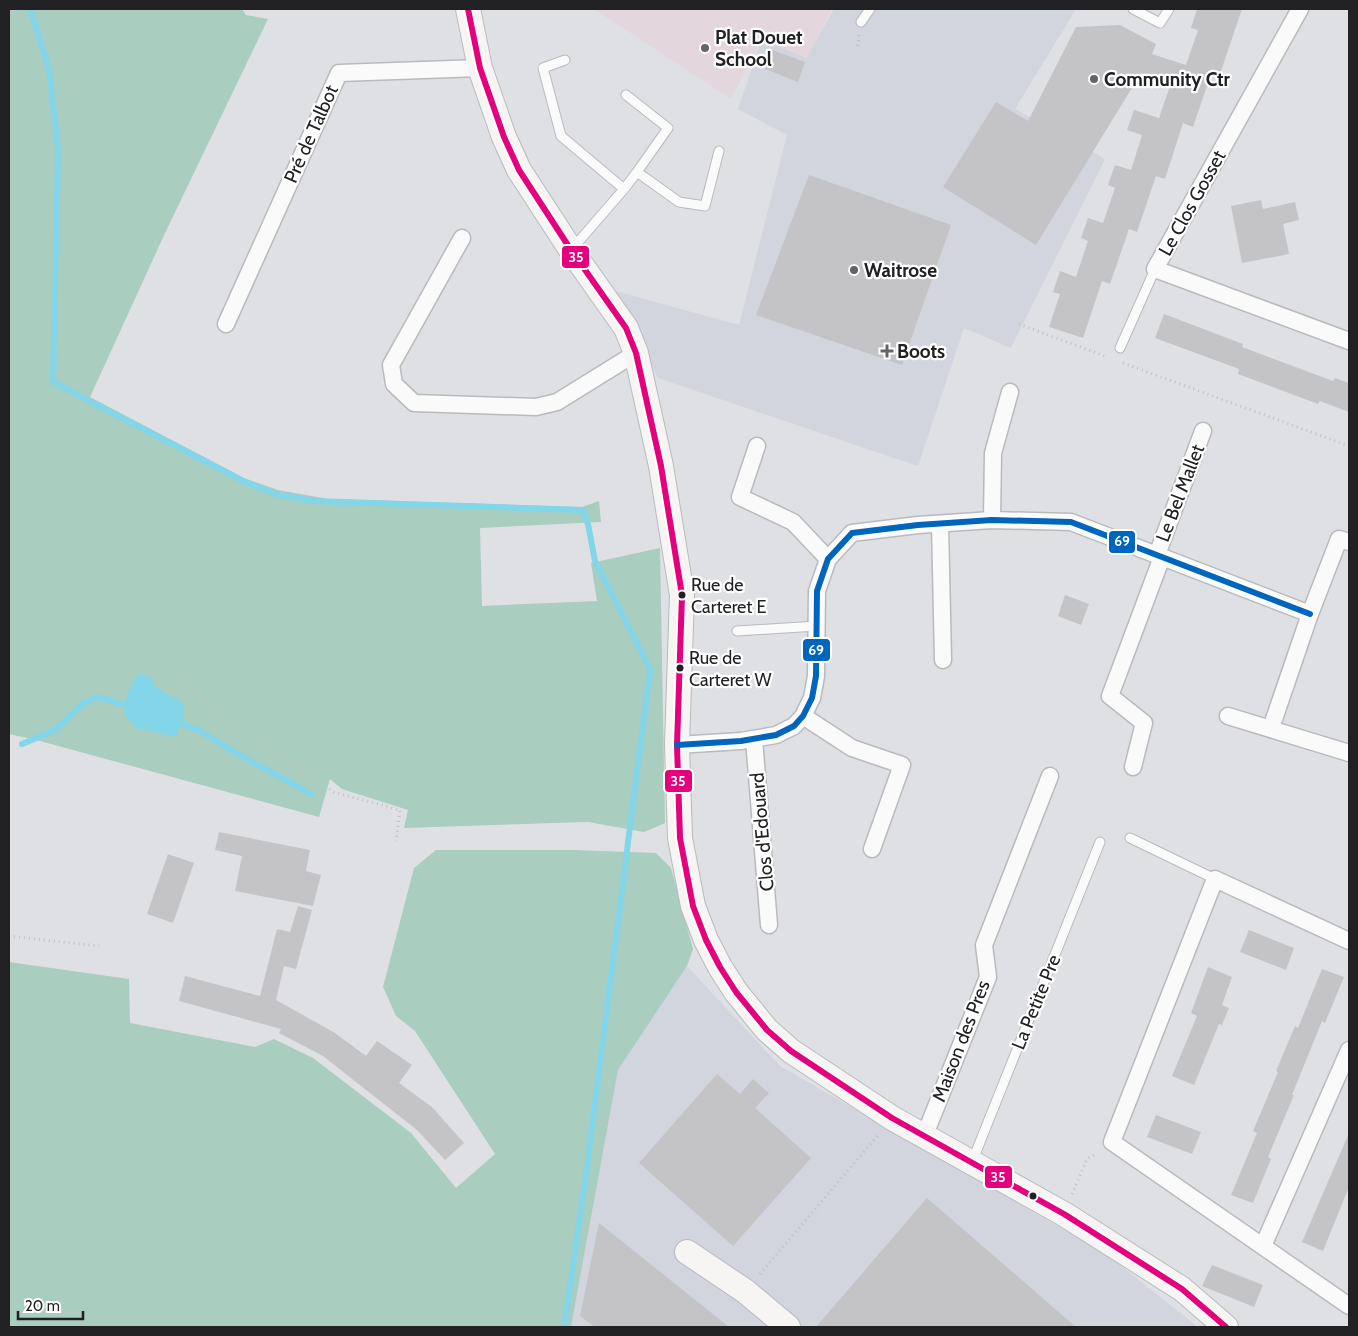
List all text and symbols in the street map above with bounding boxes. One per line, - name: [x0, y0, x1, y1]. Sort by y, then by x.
- place label: Plat Douet School: [715, 26, 803, 71]
- marker: Plat Douet School: [699, 42, 711, 54]
- place label: Community Ctr: [1104, 68, 1231, 91]
- marker: Community Ctr: [1088, 73, 1100, 85]
- street label: Pré de Talbot: [279, 81, 343, 187]
- street label: Le Clos Gosset: [1154, 146, 1231, 260]
- line badge: 35: [561, 245, 590, 269]
- text: 35: [568, 248, 584, 266]
- place label: Waitrose: [864, 259, 937, 282]
- marker: Waitrose: [848, 264, 860, 276]
- place label: Boots: [897, 340, 945, 363]
- marker: Boots: [881, 345, 893, 357]
- street label: Le Bel Mallet: [1151, 440, 1209, 545]
- line badge: 69: [1108, 530, 1136, 554]
- text: 69: [1114, 532, 1130, 550]
- place label: Rue de Carteret E: [691, 574, 766, 618]
- marker: Rue de Carteret E: [677, 590, 687, 600]
- line badge: 69: [802, 638, 831, 662]
- text: 69: [808, 641, 824, 659]
- place label: Rue de Carteret W: [689, 647, 771, 691]
- marker: Rue de Carteret W: [675, 663, 685, 673]
- line badge: 35: [664, 769, 693, 793]
- text: 35: [670, 772, 686, 790]
- street label: Clos d'Edouard: [745, 772, 779, 892]
- street label: La Petite Pre: [1007, 951, 1066, 1053]
- street label: Maison des Pres: [927, 977, 995, 1105]
- line badge: 35: [984, 1165, 1013, 1189]
- text: 35: [990, 1168, 1006, 1186]
- unlabelled marker: [1028, 1191, 1038, 1201]
- scale bar: [18, 1288, 82, 1320]
- text: 20 m: [25, 1297, 60, 1315]

